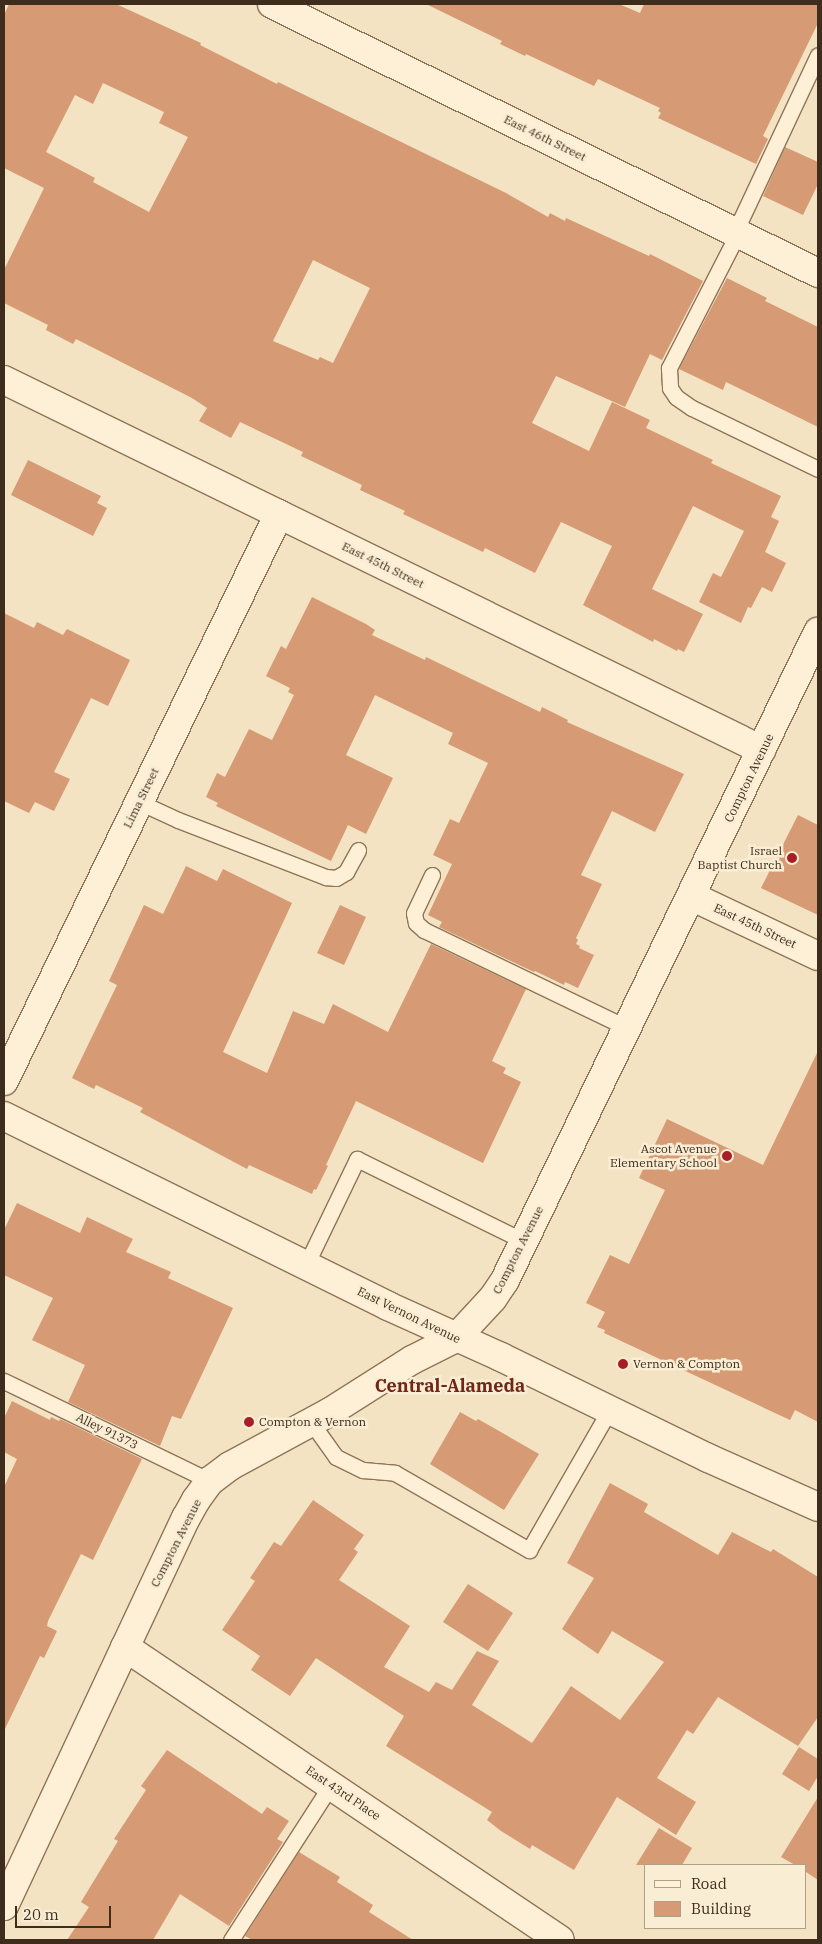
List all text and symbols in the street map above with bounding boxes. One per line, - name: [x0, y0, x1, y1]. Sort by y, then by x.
- street label: East 46th Street: [502, 112, 588, 164]
- street label: East 45th Street: [340, 539, 426, 591]
- street label: Compton Avenue: [721, 731, 777, 825]
- street label: Lima Street: [120, 765, 162, 831]
- place label: Israel Baptist Church: [698, 844, 782, 872]
- marker: Israel Baptist Church: [786, 852, 798, 864]
- street label: East 45th Street: [711, 901, 799, 951]
- place label: Ascot Avenue Elementary School: [610, 1142, 717, 1170]
- marker: Ascot Avenue Elementary School: [721, 1150, 733, 1162]
- street label: Compton Avenue: [490, 1204, 546, 1296]
- street label: East Vernon Avenue: [355, 1284, 463, 1346]
- place label: Vernon & Compton: [633, 1357, 740, 1371]
- marker: Vernon & Compton: [617, 1358, 629, 1370]
- district label: Central-Alameda: [375, 1375, 525, 1397]
- street label: Alley 91373: [74, 1410, 140, 1452]
- place label: Compton & Vernon: [259, 1415, 366, 1429]
- marker: Compton & Vernon: [243, 1416, 255, 1428]
- street label: Compton Avenue: [148, 1497, 204, 1589]
- street label: East 43rd Place: [303, 1763, 383, 1823]
- legend: [644, 1864, 807, 1929]
- text: Road: [691, 1874, 727, 1893]
- scale bar: [18, 1896, 114, 1928]
- text: Building: [691, 1899, 751, 1918]
- text: 20 m: [23, 1905, 59, 1924]

